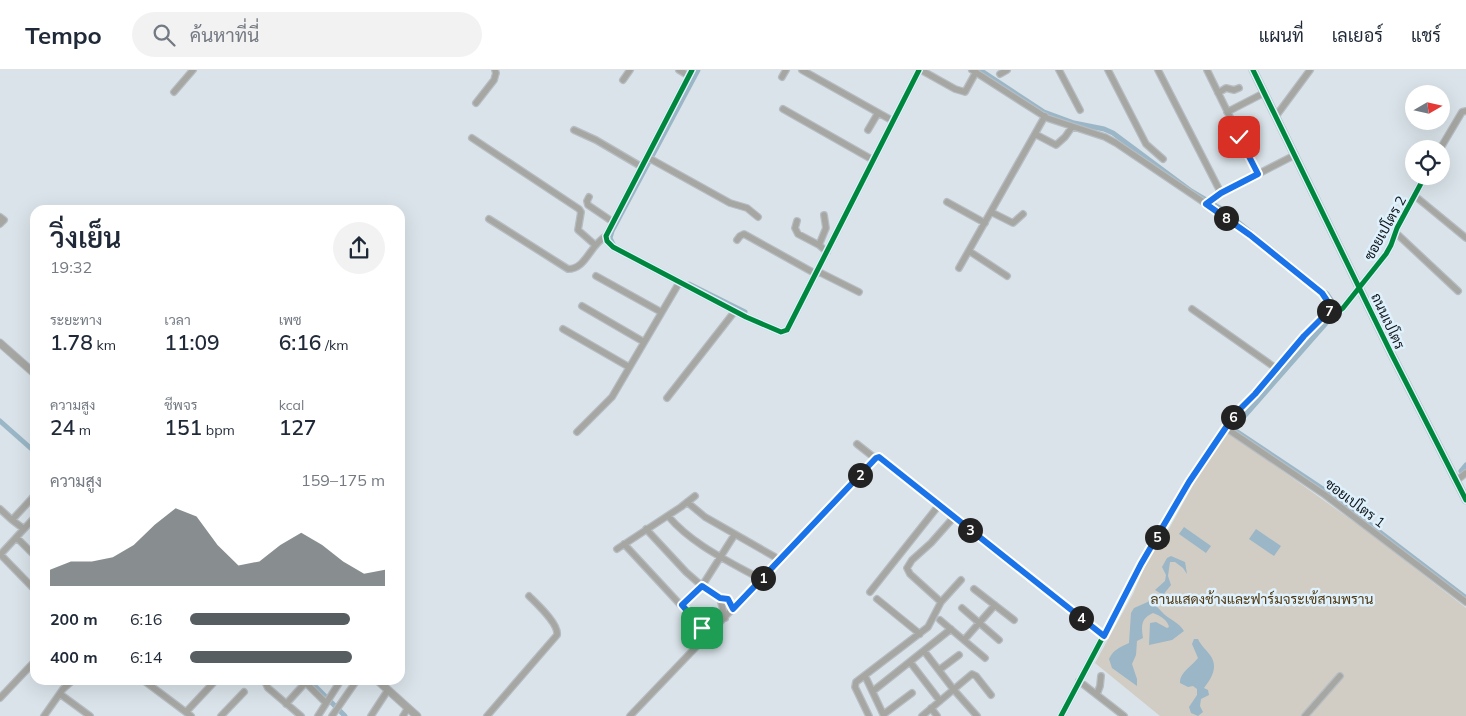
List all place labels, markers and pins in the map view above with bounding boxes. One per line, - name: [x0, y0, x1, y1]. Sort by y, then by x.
- pin: [1218, 116, 1260, 158]
- pin: 8: [1214, 206, 1238, 230]
- pin: 7: [1316, 298, 1342, 324]
- pin: 6: [1220, 404, 1246, 430]
- pin: 2: [848, 462, 872, 488]
- pin: 3: [958, 518, 982, 542]
- pin: 5: [1144, 524, 1170, 550]
- pin: 1: [750, 566, 776, 590]
- pin: 4: [1068, 606, 1094, 630]
- pin: [681, 607, 723, 649]

